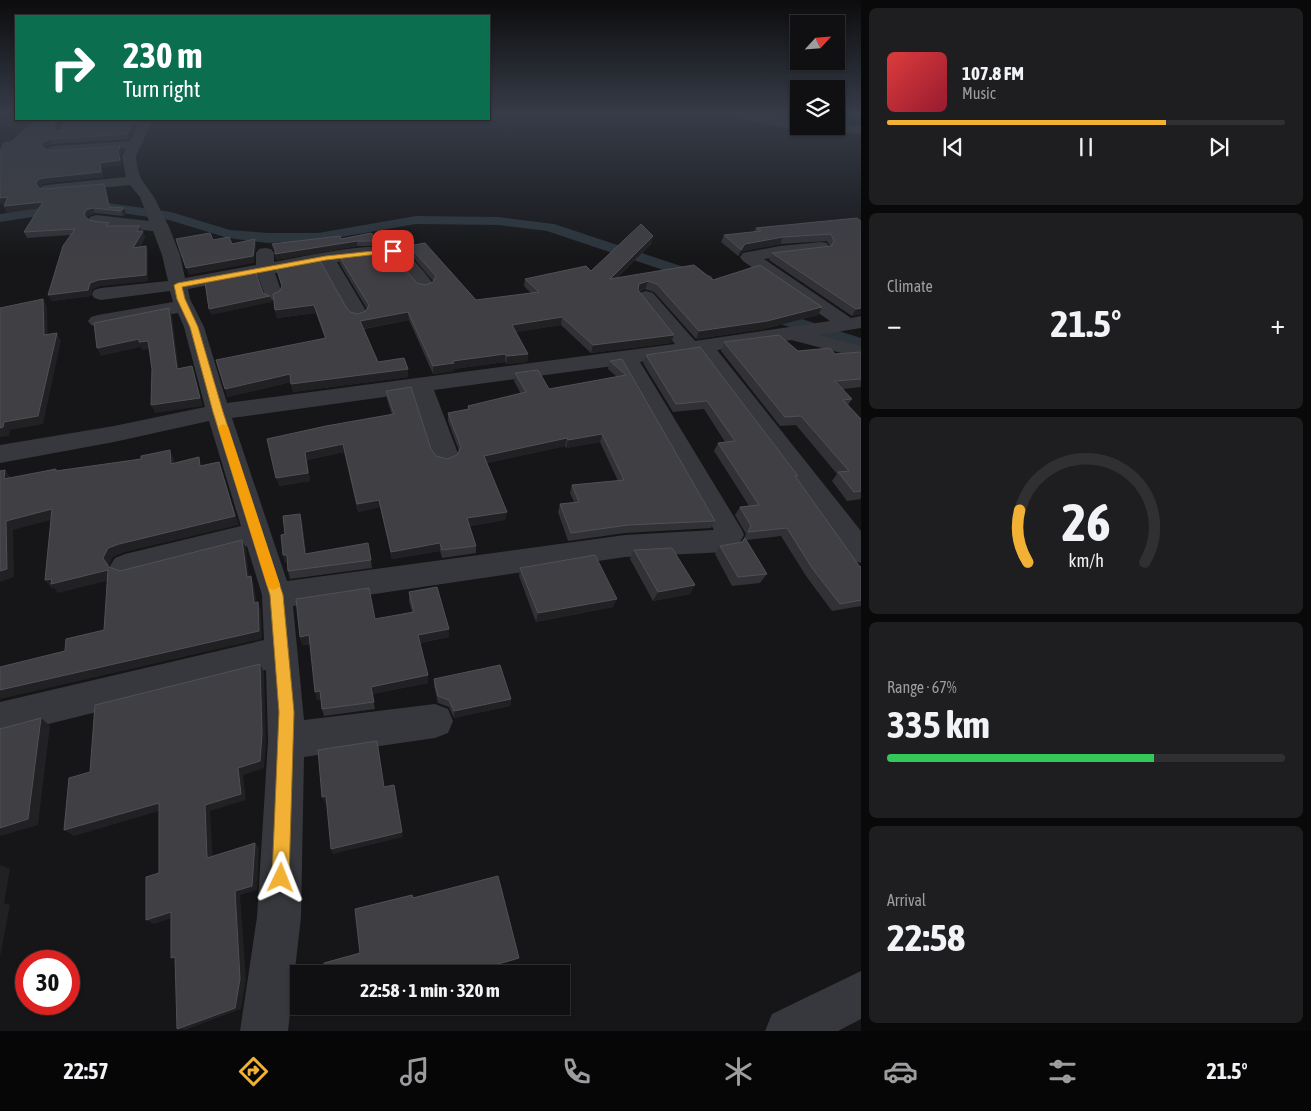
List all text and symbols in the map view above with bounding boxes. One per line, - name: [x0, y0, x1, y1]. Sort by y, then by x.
- north arrow: [790, 15, 845, 70]
- map controls: [790, 15, 845, 135]
- icon: right: [40, 35, 105, 100]
- text: 230 m: [123, 35, 202, 75]
- text: 107.8 FM: [962, 62, 1024, 84]
- text: Turn right: [123, 76, 200, 102]
- button: layers: [790, 80, 845, 135]
- text: Music: [962, 84, 996, 102]
- icon: previous: [939, 133, 967, 161]
- icon: pause: [1072, 133, 1100, 161]
- icon: next: [1205, 133, 1233, 161]
- pin: [372, 230, 414, 272]
- icon: arrive: [379, 237, 407, 265]
- text: Climate: [887, 277, 933, 295]
- text: 21.5°: [1051, 302, 1121, 345]
- text: −: [887, 308, 902, 340]
- text: +: [1270, 308, 1285, 340]
- text: 26: [1062, 492, 1110, 552]
- text: km/h: [1068, 550, 1104, 571]
- text: Range · 67%: [887, 678, 957, 696]
- text: 335 km: [887, 703, 990, 746]
- position arrow: [254, 851, 306, 903]
- text: Arrival: [887, 891, 926, 909]
- text: 22:58: [887, 916, 965, 959]
- speed limit sign: 30: [15, 950, 80, 1015]
- text: 22:58 · 1 min · 320 m: [360, 979, 500, 1001]
- icon: directions: [236, 1054, 271, 1089]
- icon: music: [397, 1054, 432, 1089]
- icon: phone: [559, 1054, 594, 1089]
- icon: climate: [721, 1054, 756, 1089]
- icon: car: [883, 1054, 918, 1089]
- icon: filters: [1045, 1054, 1080, 1089]
- text: 22:57: [63, 1058, 109, 1084]
- text: 21.5°: [1206, 1058, 1248, 1084]

